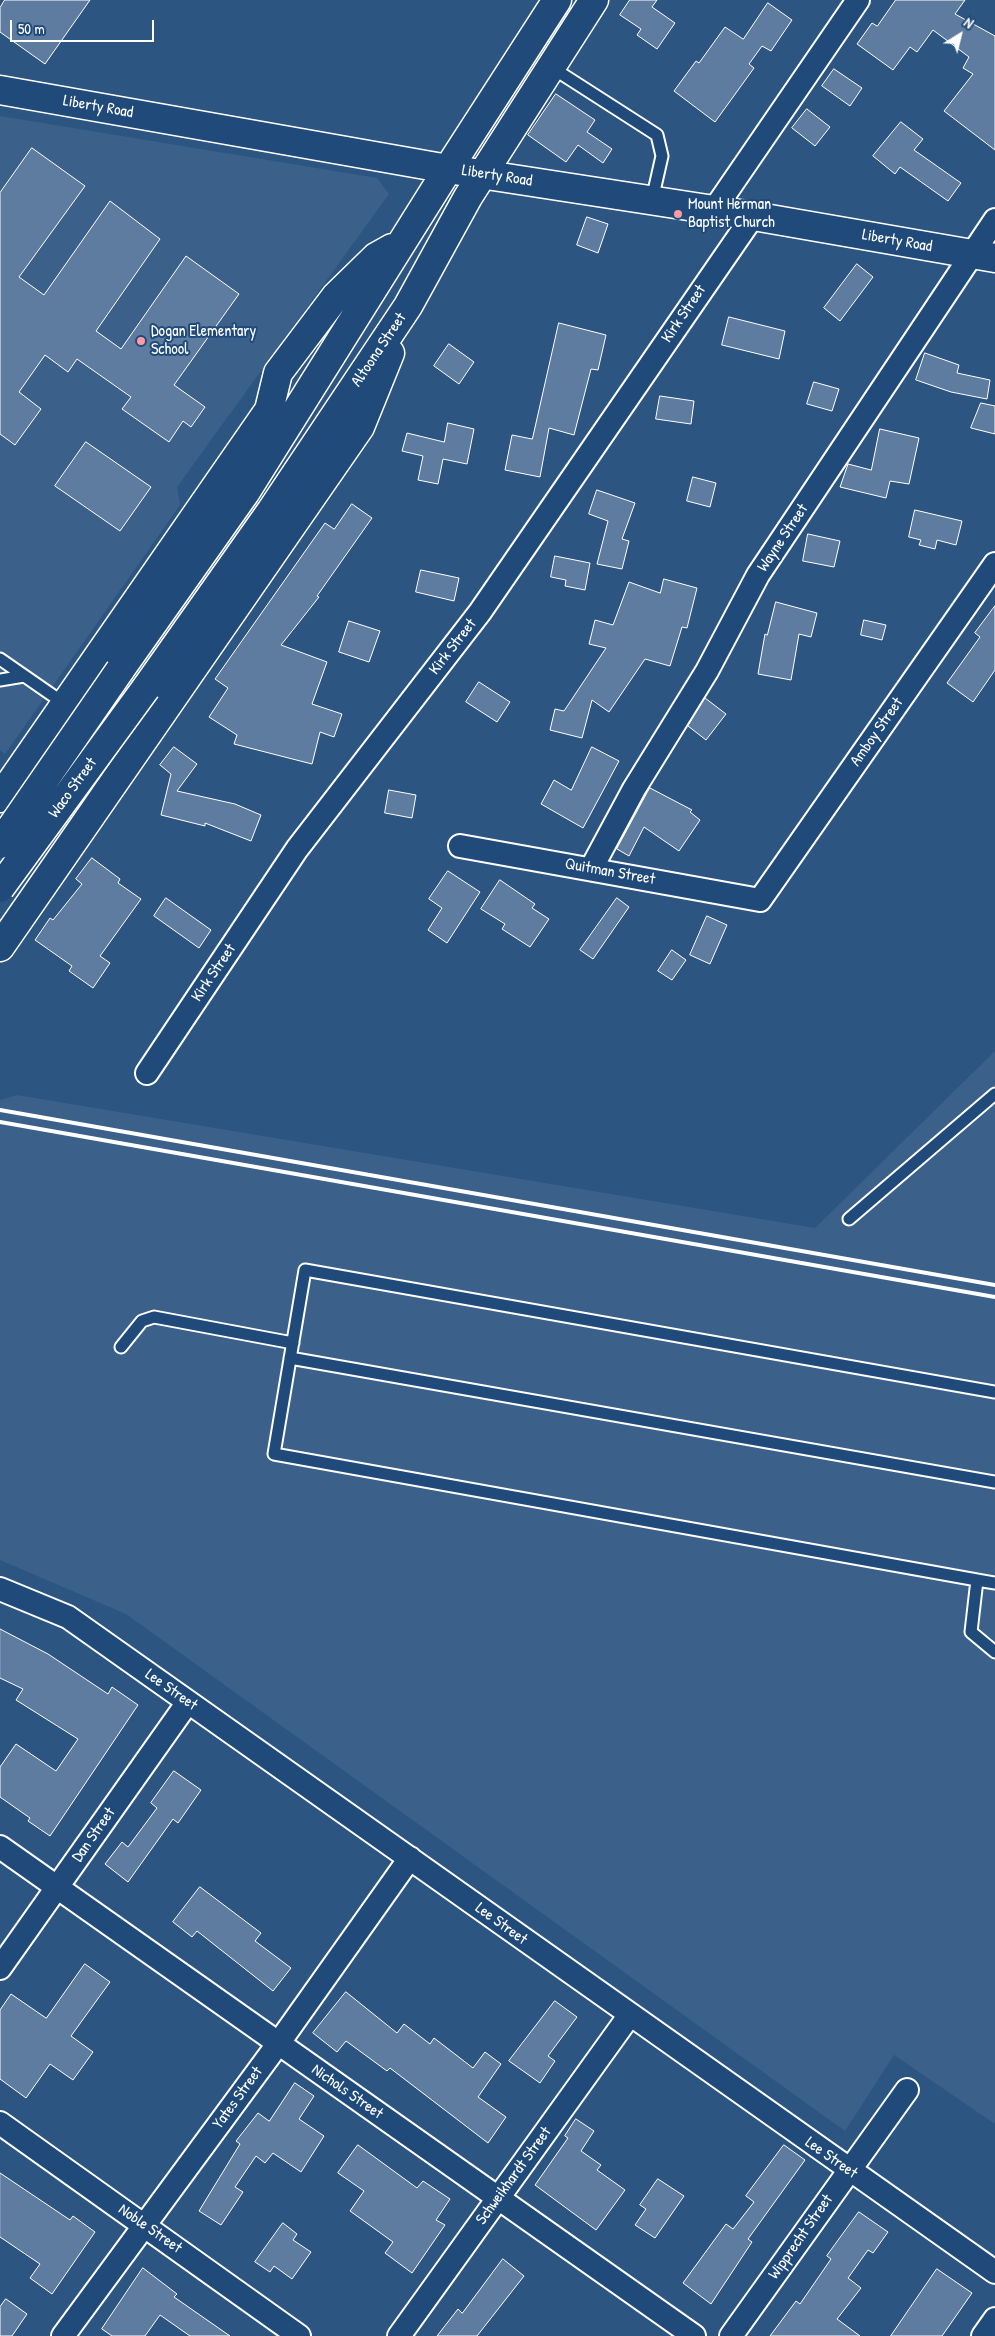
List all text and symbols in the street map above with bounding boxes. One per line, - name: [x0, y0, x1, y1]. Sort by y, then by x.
- scale bar: [12, 10, 156, 42]
- north arrow: [935, 10, 985, 60]
- text: N: [961, 13, 978, 32]
- text: 50 m: [18, 18, 45, 39]
- street label: Liberty Road: [61, 91, 135, 123]
- street label: Liberty Road: [461, 161, 533, 191]
- place label: Mount Herman Baptist Church: [688, 195, 775, 233]
- marker: Mount Herman Baptist Church: [672, 208, 684, 220]
- street label: Liberty Road: [860, 225, 934, 257]
- street label: Kirk Street: [658, 281, 710, 347]
- street label: Altoona Street: [347, 309, 411, 391]
- place label: Dogan Elementary School: [151, 322, 256, 360]
- marker: Dogan Elementary School: [135, 335, 147, 347]
- street label: Wayne Street: [753, 501, 813, 575]
- street label: Kirk Street: [425, 615, 481, 679]
- street label: Amboy Street: [846, 694, 908, 770]
- street label: Waco Street: [45, 754, 101, 822]
- street label: Quitman Street: [563, 855, 657, 889]
- street label: Kirk Street: [188, 940, 240, 1006]
- street label: Lee Street: [141, 1665, 201, 1715]
- street label: Dan Street: [68, 1804, 120, 1866]
- street label: Lee Street: [471, 1899, 531, 1949]
- street label: Nichols Street: [308, 2060, 386, 2124]
- street label: Yates Street: [209, 2063, 267, 2133]
- street label: Schweikhardt Street: [472, 2123, 556, 2229]
- street label: Lee Street: [801, 2133, 861, 2183]
- street label: Wipprecht Street: [765, 2191, 837, 2283]
- street label: Noble Street: [115, 2200, 185, 2258]

